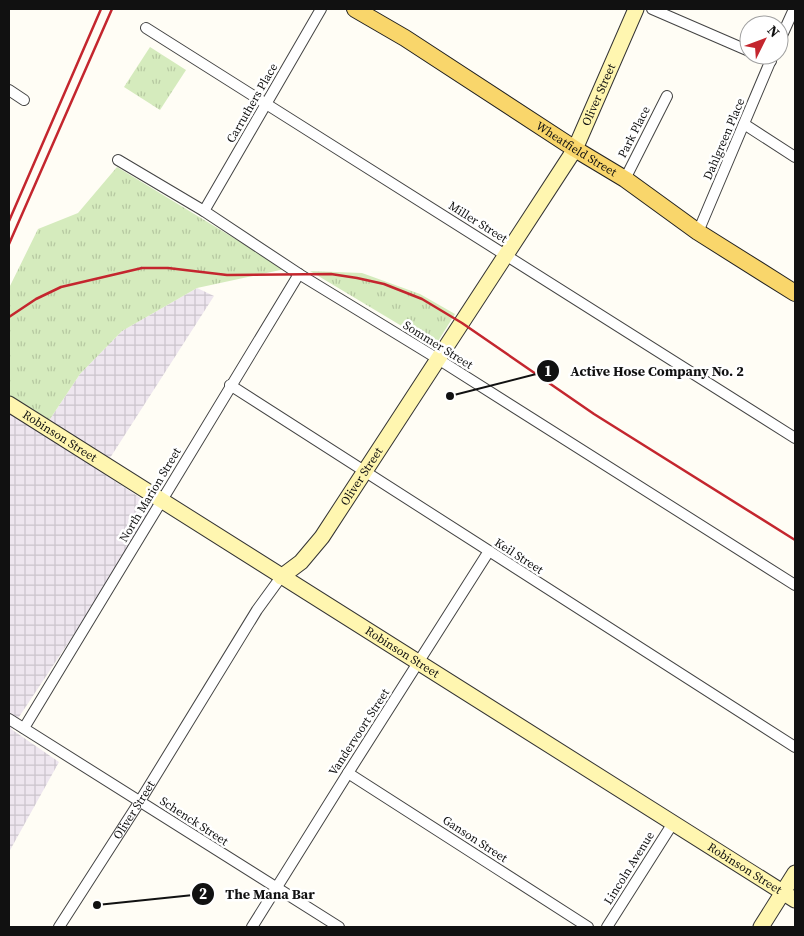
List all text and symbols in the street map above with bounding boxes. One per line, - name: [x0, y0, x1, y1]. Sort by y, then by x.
- north arrow: [739, 15, 789, 65]
- text: N: [763, 21, 785, 42]
- street label: Carruthers Place: [223, 60, 281, 146]
- street label: Oliver Street: [578, 61, 619, 128]
- street label: Dahlgreen Place: [700, 96, 748, 182]
- street label: Park Place: [614, 103, 654, 161]
- street label: Wheatfield Street: [533, 118, 620, 180]
- street label: Miller Street: [446, 198, 511, 246]
- street label: Sommer Street: [400, 317, 476, 373]
- callout: Active Hose Company No. 2: [536, 357, 754, 386]
- text: 1: [544, 360, 552, 381]
- text: Active Hose Company No. 2: [570, 361, 744, 381]
- street label: Robinson Street: [20, 407, 100, 465]
- street label: Oliver Street: [337, 444, 386, 509]
- street label: North Marion Street: [115, 445, 185, 545]
- street label: Keil Street: [492, 534, 546, 578]
- street label: Robinson Street: [362, 623, 443, 682]
- street label: Vandervoort Street: [325, 685, 393, 779]
- street label: Oliver Street: [109, 778, 159, 842]
- street label: Schenck Street: [157, 793, 231, 849]
- street label: Ganson Street: [439, 812, 511, 866]
- street label: Lincoln Avenue: [600, 828, 658, 908]
- street label: Robinson Street: [705, 839, 785, 898]
- callout: The Mana Bar: [190, 879, 324, 908]
- text: 2: [199, 883, 207, 904]
- text: The Mana Bar: [225, 884, 315, 904]

